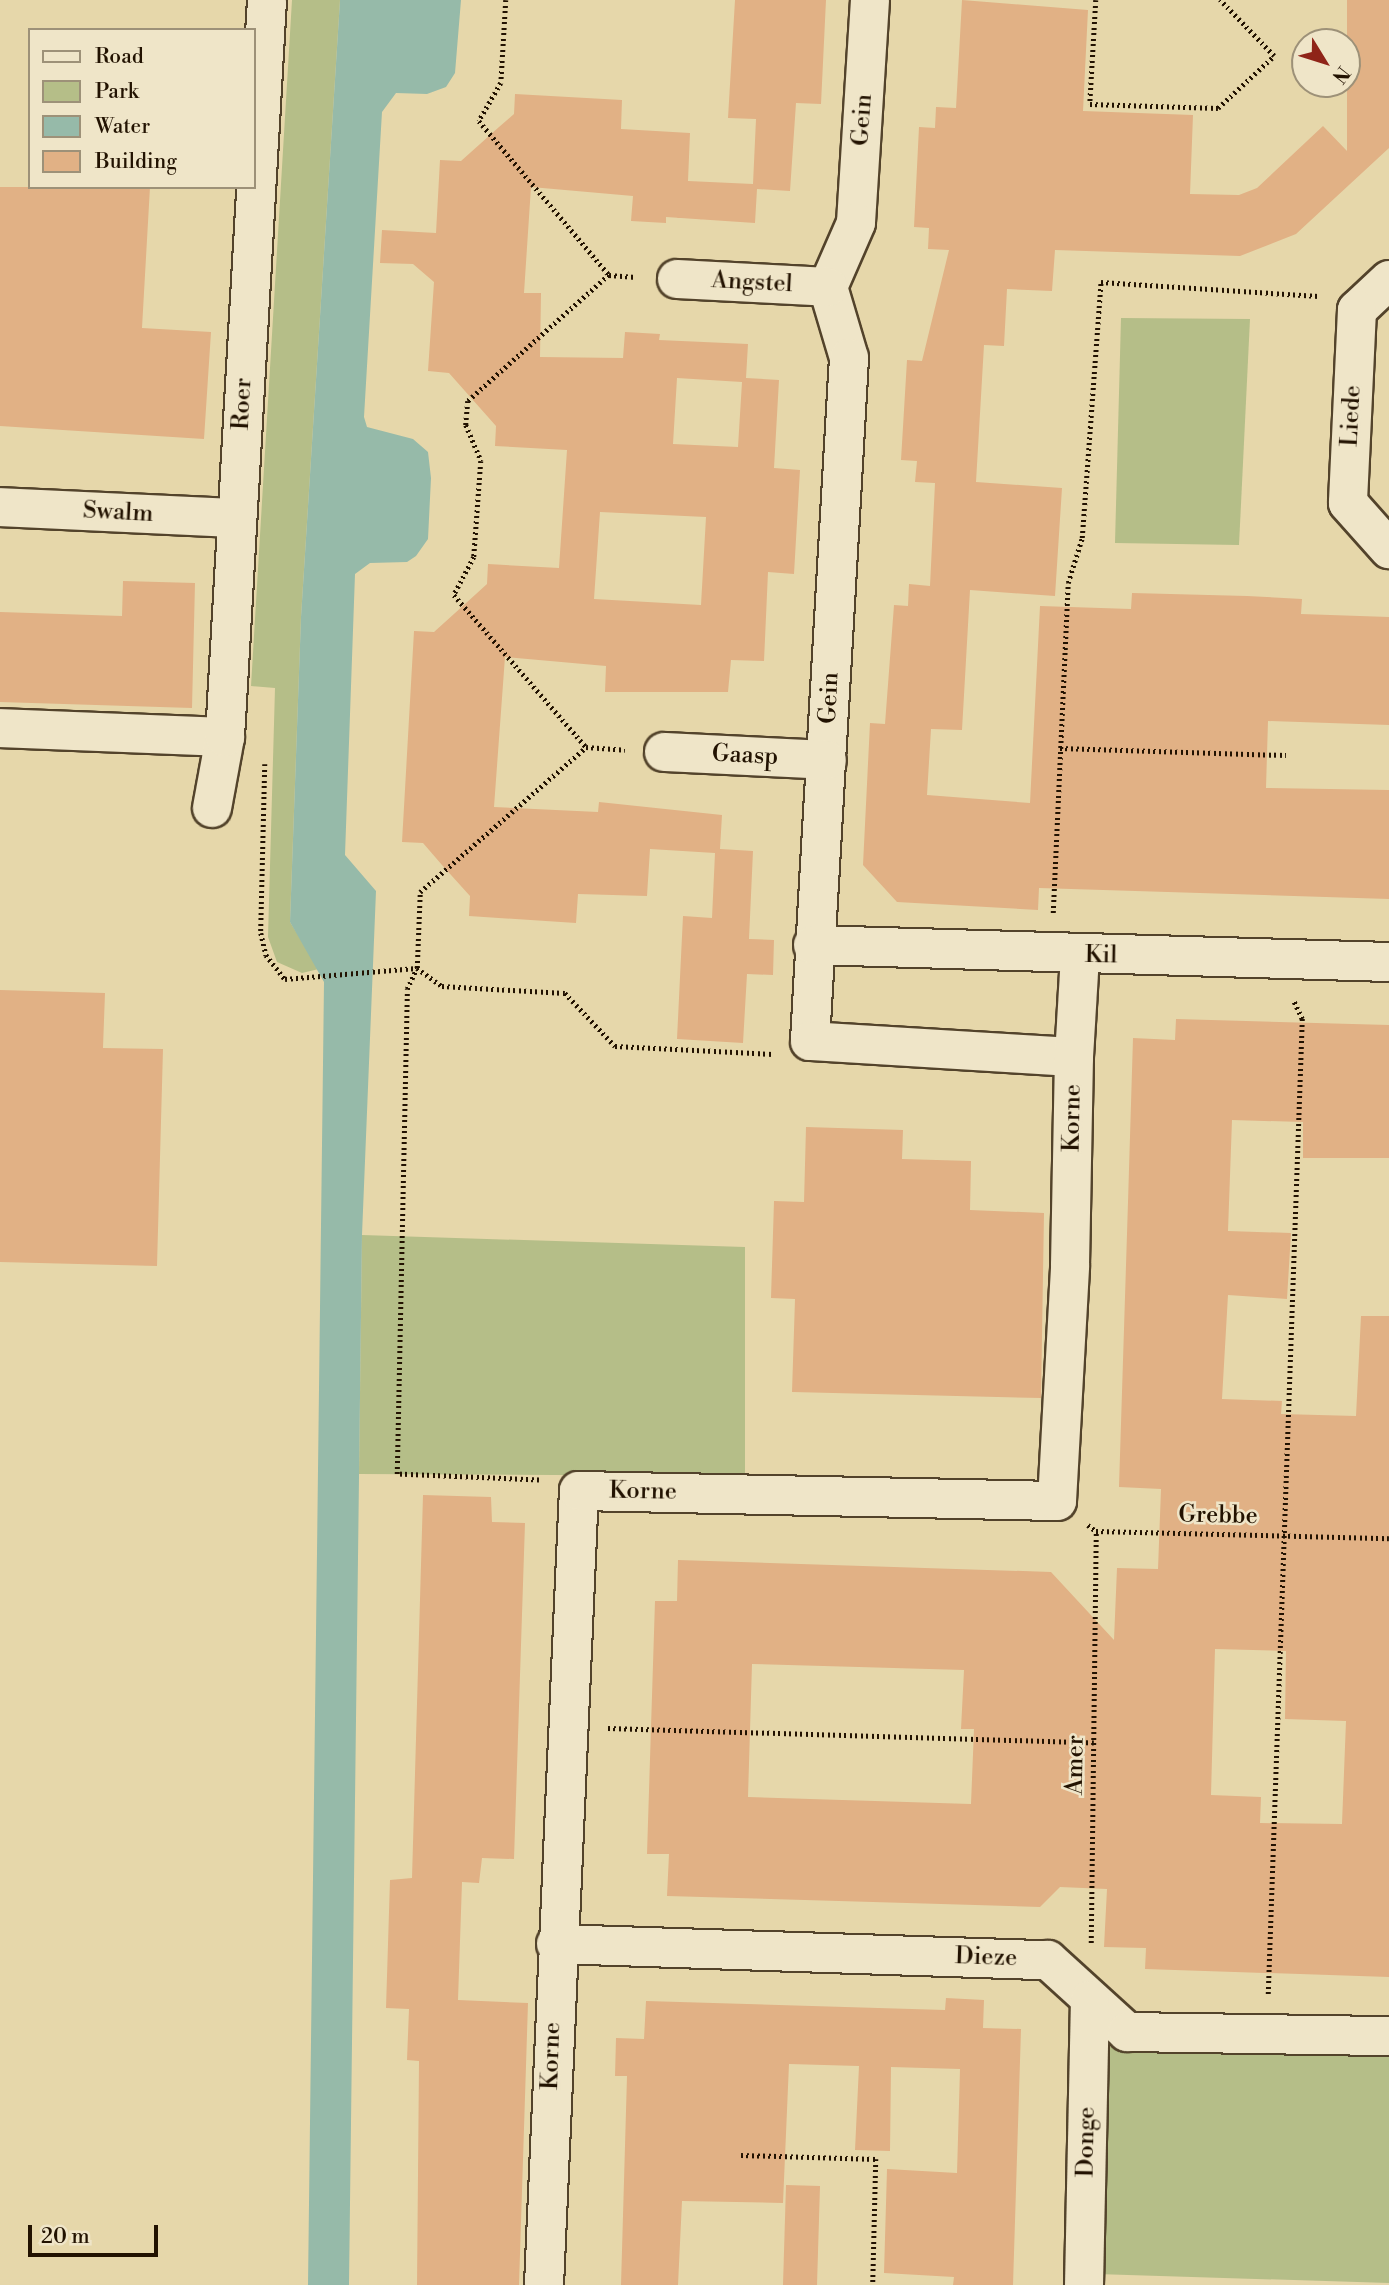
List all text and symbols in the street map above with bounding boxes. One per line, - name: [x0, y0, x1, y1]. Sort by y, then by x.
- legend: [28, 28, 256, 189]
- north arrow: [1291, 28, 1361, 98]
- text: Road: [95, 44, 144, 70]
- text: N: [1327, 61, 1355, 88]
- text: Park: [95, 79, 139, 105]
- street label: Gein: [847, 93, 879, 147]
- text: Water: [95, 114, 150, 140]
- text: Building: [95, 149, 177, 175]
- street label: Angstel: [711, 266, 793, 300]
- street label: Roer: [227, 377, 259, 431]
- street label: Liede: [1336, 384, 1368, 448]
- street label: Swalm: [82, 497, 154, 529]
- street label: Gein: [814, 671, 846, 725]
- street label: Gaasp: [711, 740, 779, 772]
- street label: Kil: [1084, 941, 1118, 971]
- street label: Korne: [1058, 1084, 1088, 1152]
- street label: Korne: [609, 1477, 677, 1507]
- street label: Grebbe: [1178, 1501, 1258, 1531]
- street label: Amer: [1061, 1735, 1091, 1795]
- street label: Dieze: [954, 1943, 1018, 1973]
- street label: Korne: [536, 2022, 568, 2090]
- street label: Donge: [1072, 2106, 1102, 2178]
- scale bar: [32, 2212, 161, 2256]
- text: 20 m: [41, 2224, 90, 2250]

